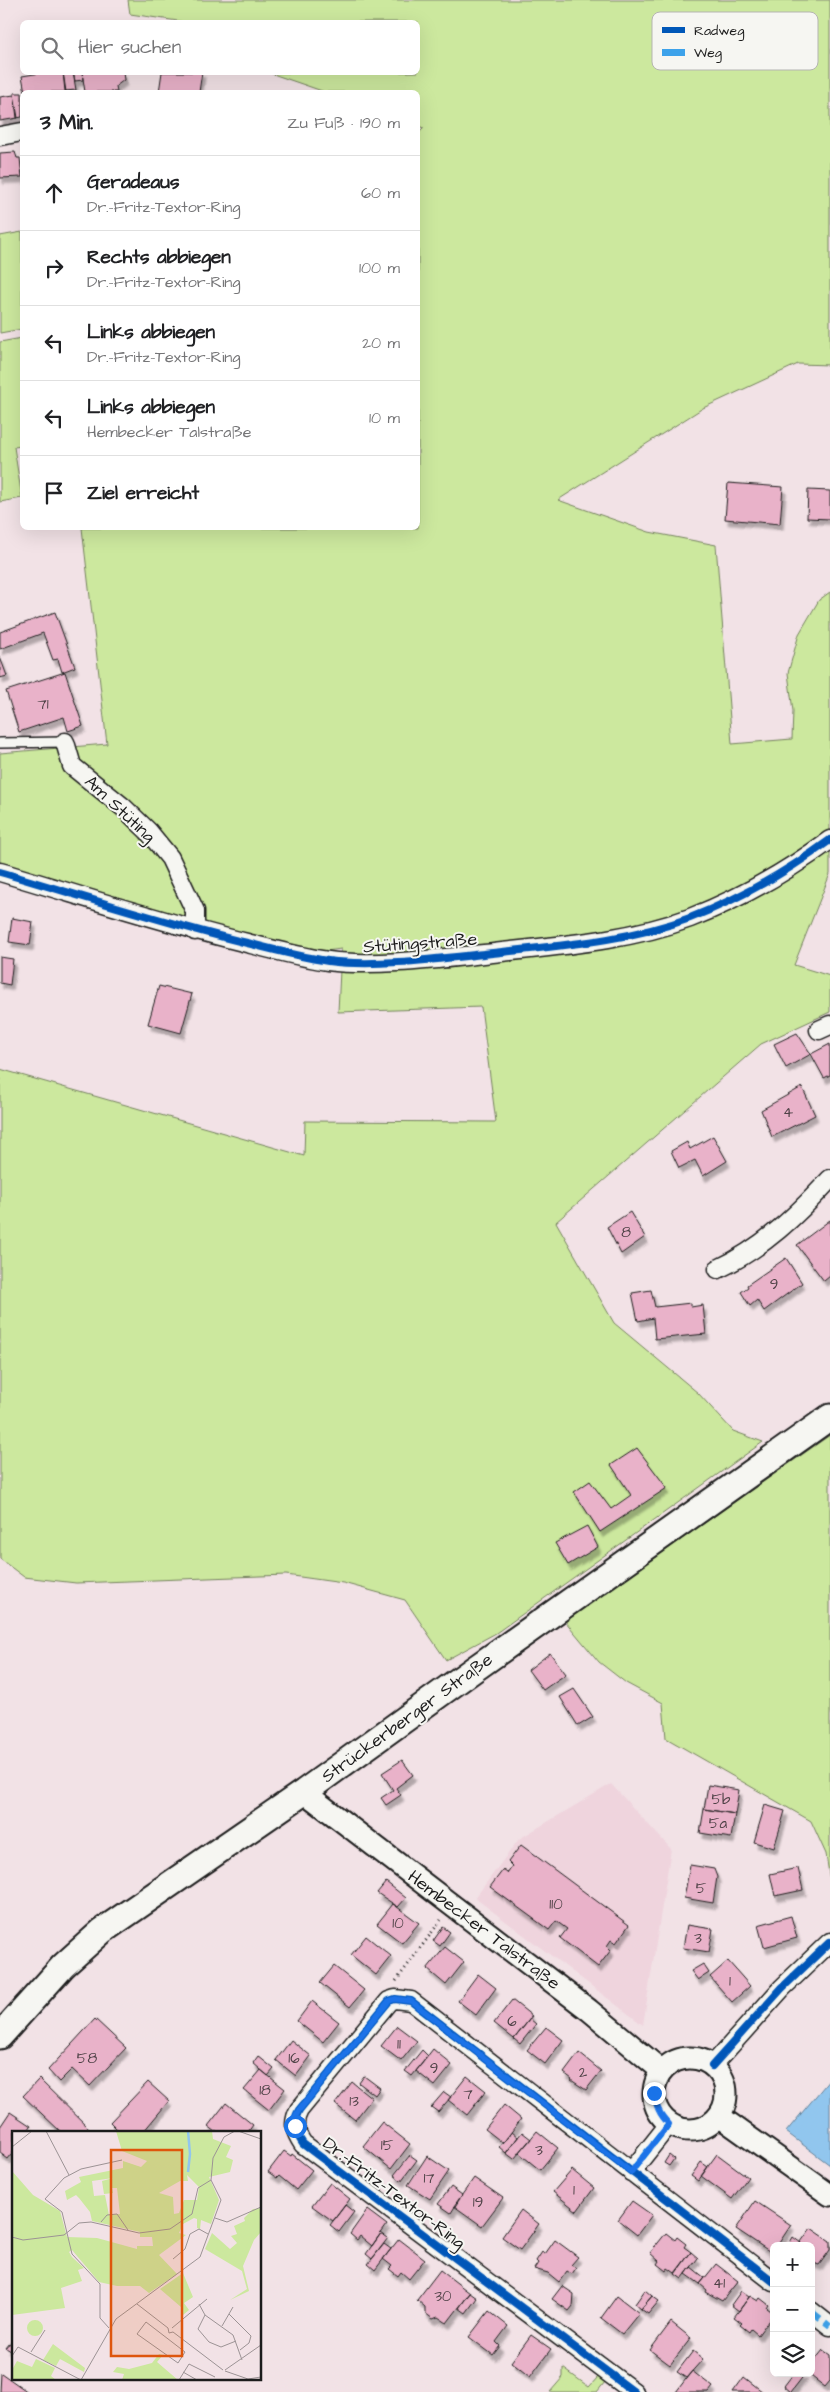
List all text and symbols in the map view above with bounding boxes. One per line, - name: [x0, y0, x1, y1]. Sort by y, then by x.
- legend: [652, 12, 818, 70]
- search box: [20, 20, 420, 75]
- text: Radweg: [694, 21, 744, 41]
- icon: search: [38, 34, 66, 62]
- text: Hier suchen: [78, 34, 181, 61]
- text: Weg: [694, 43, 722, 63]
- text: 3 Min.: [40, 108, 93, 137]
- text: Zu Fuß · 190 m: [287, 112, 400, 134]
- text: Geradeaus: [87, 169, 179, 196]
- icon: ahead: [40, 179, 68, 207]
- text: 60 m: [361, 182, 400, 204]
- text: Dr.-Fritz-Textor-Ring: [87, 196, 241, 218]
- text: Rechts abbiegen: [87, 244, 231, 271]
- icon: right: [40, 254, 68, 282]
- text: 100 m: [359, 257, 400, 279]
- text: Dr.-Fritz-Textor-Ring: [87, 271, 241, 293]
- text: Links abbiegen: [87, 319, 215, 346]
- icon: left: [40, 329, 68, 357]
- text: 20 m: [362, 332, 400, 354]
- text: Dr.-Fritz-Textor-Ring: [87, 346, 241, 368]
- text: Links abbiegen: [87, 394, 215, 421]
- icon: left: [40, 404, 68, 432]
- text: 10 m: [369, 407, 400, 429]
- text: Hembecker Talstraße: [87, 421, 251, 443]
- icon: arrive: [40, 479, 68, 507]
- text: Ziel erreicht: [87, 480, 199, 507]
- house number: 71: [37, 694, 49, 715]
- street label: Am Stüting: [78, 770, 161, 849]
- street label: Stütingstraße: [362, 927, 478, 960]
- house number: 4: [783, 1102, 793, 1123]
- house number: 8: [621, 1222, 631, 1243]
- house number: 9: [770, 1274, 778, 1295]
- street label: Strückerberger Straße: [316, 1647, 499, 1790]
- house number: 5b: [711, 1789, 731, 1810]
- house number: 5a: [709, 1813, 727, 1834]
- street label: Hembecker Talstraße: [403, 1864, 566, 1996]
- house number: 5: [696, 1878, 707, 1899]
- house number: 110: [549, 1894, 563, 1915]
- house number: 10: [392, 1913, 404, 1934]
- house number: 3: [694, 1928, 702, 1949]
- house number: 1: [729, 1971, 731, 1992]
- house number: 6: [507, 2011, 517, 2032]
- house number: 11: [397, 2034, 401, 2055]
- house number: 58: [77, 2048, 97, 2069]
- house number: 16: [288, 2048, 300, 2069]
- house number: 9: [430, 2058, 438, 2079]
- house number: 2: [579, 2062, 588, 2083]
- house number: 18: [259, 2080, 271, 2101]
- route end: [643, 2082, 666, 2105]
- house number: 7: [463, 2084, 473, 2105]
- house number: 13: [349, 2091, 359, 2112]
- route start: [284, 2115, 307, 2138]
- inset map: [12, 2131, 261, 2380]
- street label: Dr.-Fritz-Textor-Ring: [317, 2131, 471, 2256]
- house number: 15: [381, 2135, 394, 2156]
- house number: 3: [535, 2140, 543, 2161]
- house number: 17: [423, 2168, 435, 2189]
- house number: 1: [573, 2180, 575, 2201]
- house number: 19: [473, 2192, 483, 2213]
- map controls: [770, 2242, 815, 2377]
- button: +: [770, 2242, 815, 2287]
- house number: 41: [713, 2273, 725, 2294]
- house number: 30: [434, 2286, 452, 2307]
- button: −: [770, 2287, 815, 2332]
- button: layers: [770, 2332, 815, 2377]

